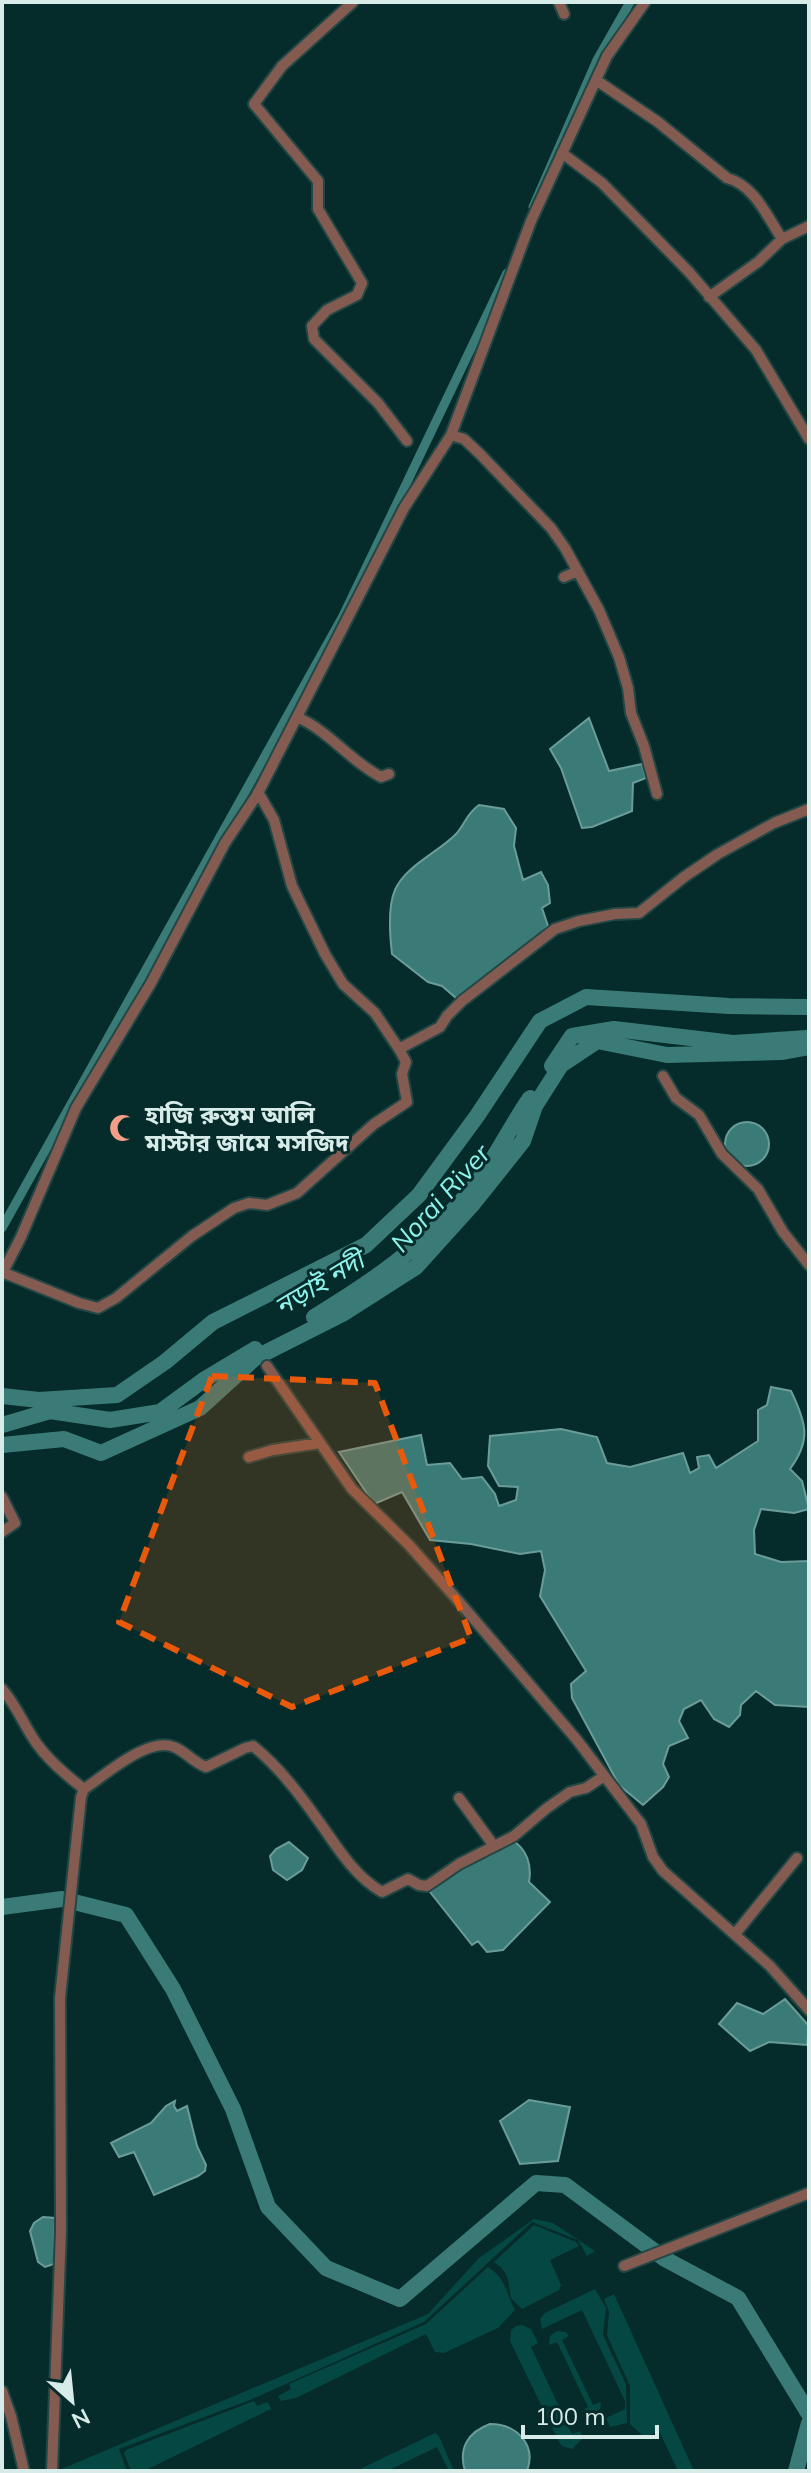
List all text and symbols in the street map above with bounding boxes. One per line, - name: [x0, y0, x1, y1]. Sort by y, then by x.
- place label: হাজি রুস্তম আলি মাস্টার জামে মসজিদ: [144, 1099, 349, 1157]
- mosque icon: হাজি রুস্তম আলি মাস্টার জামে মসজিদ: [108, 1113, 138, 1143]
- water label: Norai River: [383, 1136, 498, 1259]
- water label: নড়াই নদী: [268, 1241, 374, 1323]
- north arrow: [32, 2361, 112, 2441]
- scale bar: [523, 2389, 657, 2439]
- text: 100 m: [535, 2401, 606, 2431]
- text: N: [67, 2403, 95, 2435]

